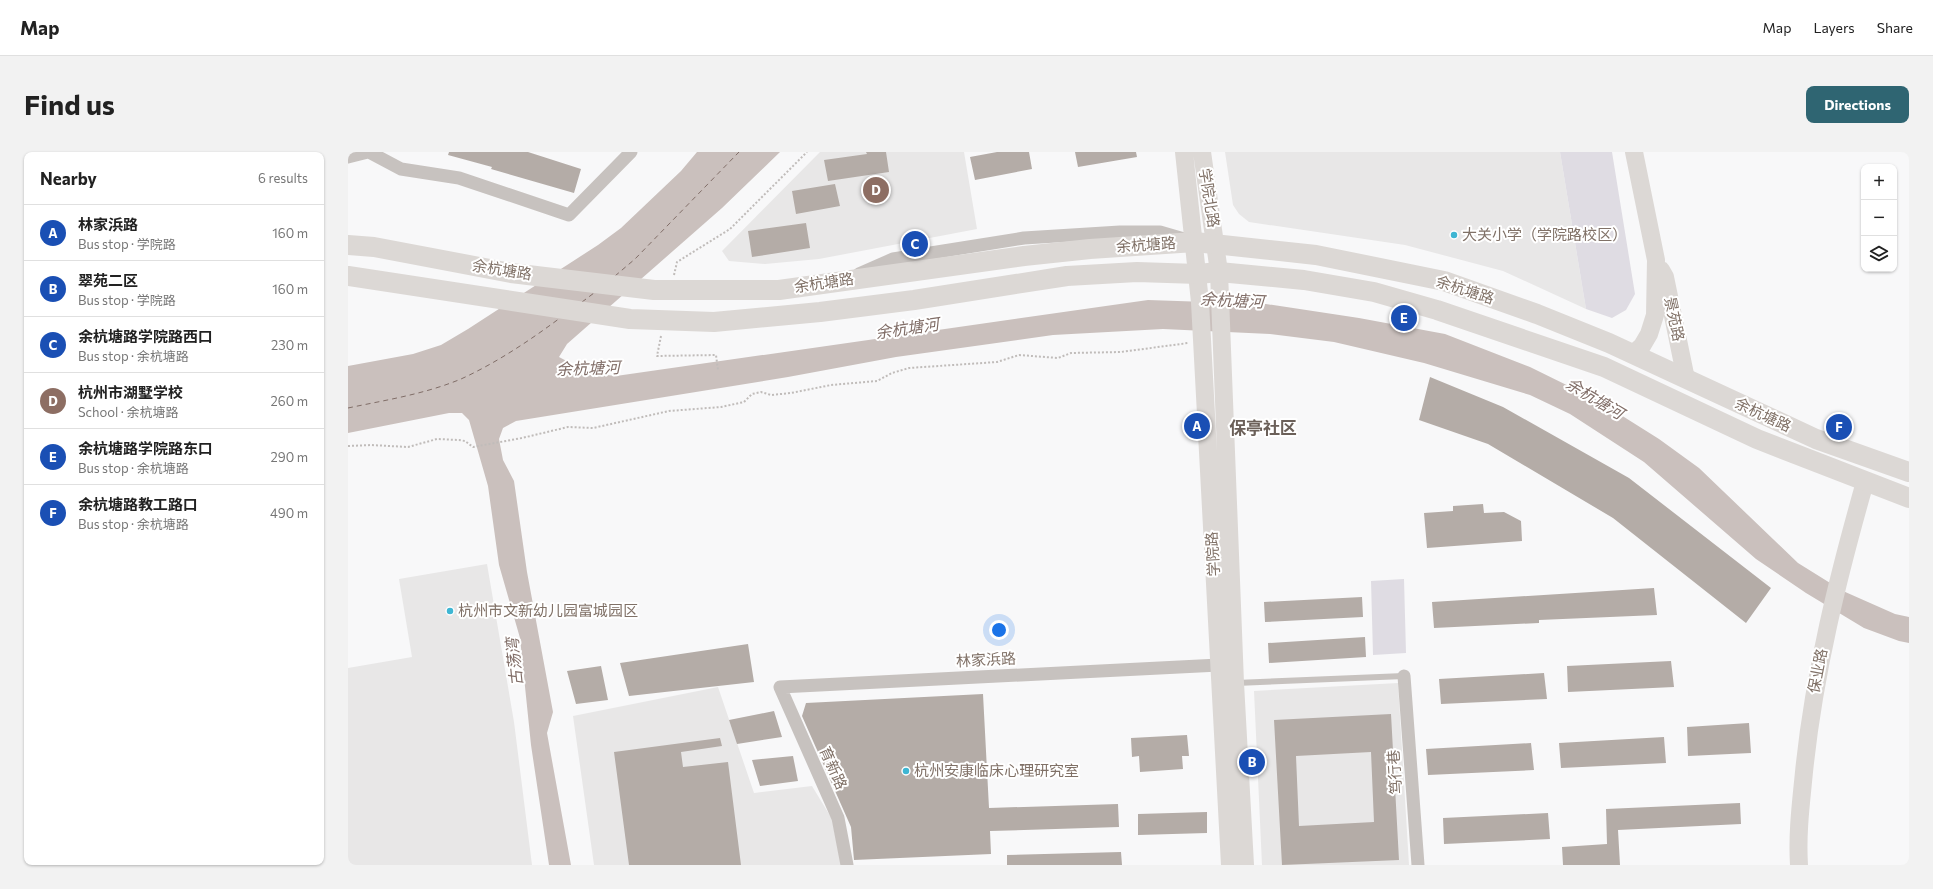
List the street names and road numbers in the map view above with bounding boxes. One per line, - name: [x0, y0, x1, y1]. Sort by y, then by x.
- street label: 学院北路: [1196, 167, 1224, 229]
- street label: 余杭塘路: [1115, 233, 1176, 255]
- street label: 余杭塘路: [471, 255, 533, 283]
- street label: 余杭塘路: [793, 269, 855, 295]
- street label: 余杭塘路: [1434, 271, 1497, 307]
- street label: 景苑路: [1661, 295, 1688, 343]
- street label: 余杭塘路: [1732, 393, 1794, 435]
- street label: 学院路: [1202, 531, 1222, 577]
- street label: 保业路: [1804, 647, 1830, 695]
- street label: 林家浜路: [956, 648, 1016, 670]
- street label: 育新路: [817, 743, 851, 792]
- street label: 笃行巷: [1383, 749, 1405, 795]

